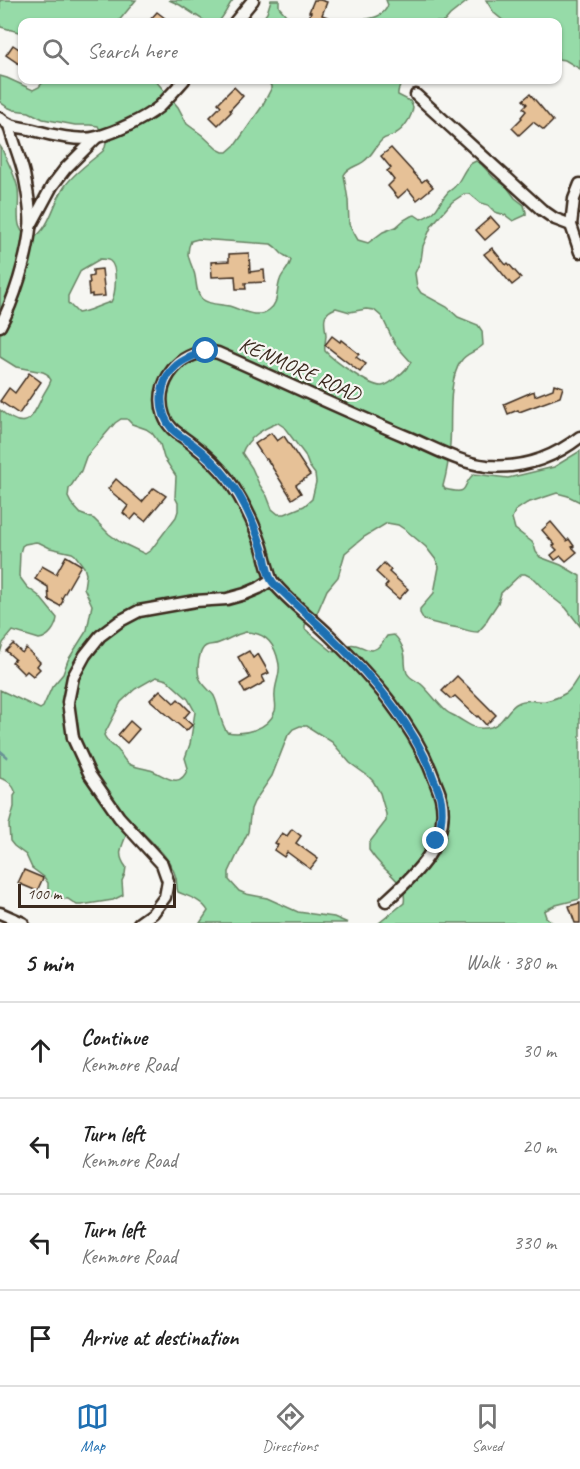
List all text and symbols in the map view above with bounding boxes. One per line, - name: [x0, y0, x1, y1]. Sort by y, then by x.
- search box: [18, 18, 562, 84]
- icon: search: [39, 35, 72, 68]
- text: Search here: [87, 37, 177, 65]
- street label: KENMORE ROAD: [236, 331, 366, 408]
- route start: [192, 337, 218, 363]
- route end: [422, 827, 448, 853]
- scale bar: [18, 881, 176, 908]
- text: 100 m: [27, 884, 61, 904]
- text: 5 min: [24, 946, 73, 979]
- text: Walk · 380 m: [466, 950, 556, 975]
- text: Continue: [81, 1024, 147, 1052]
- icon: ahead: [24, 1034, 57, 1067]
- text: 30 m: [522, 1038, 556, 1063]
- text: Kenmore Road: [81, 1052, 177, 1077]
- text: Turn left: [81, 1120, 145, 1148]
- icon: left: [24, 1130, 57, 1163]
- text: 20 m: [522, 1134, 556, 1159]
- text: Kenmore Road: [81, 1148, 177, 1173]
- text: Turn left: [81, 1216, 145, 1244]
- icon: left: [24, 1226, 57, 1259]
- text: 330 m: [513, 1230, 556, 1255]
- text: Kenmore Road: [81, 1244, 177, 1269]
- icon: arrive: [24, 1322, 57, 1355]
- text: Arrive at destination: [81, 1324, 238, 1352]
- tab: Map: [76, 1400, 109, 1456]
- tab: Directions: [262, 1400, 318, 1456]
- tab: Saved: [471, 1400, 504, 1456]

